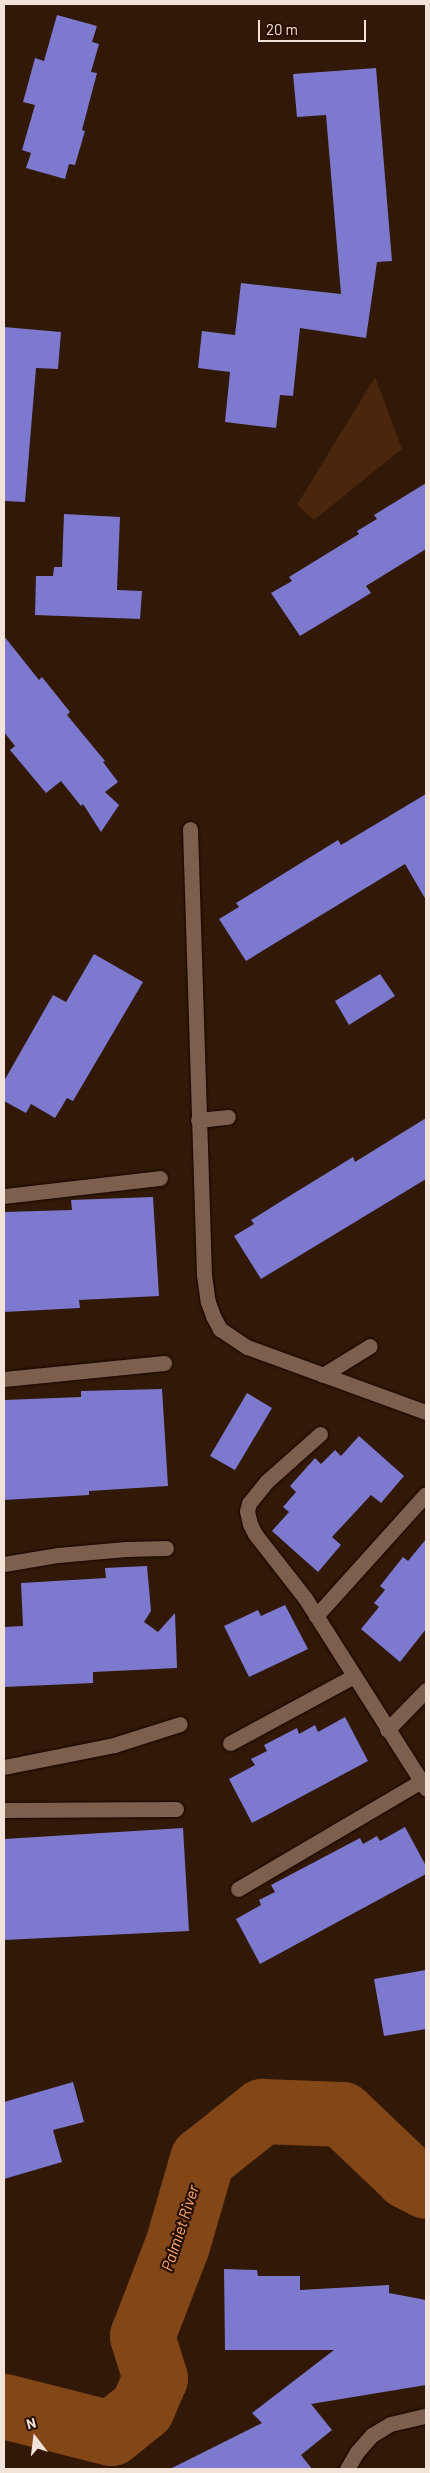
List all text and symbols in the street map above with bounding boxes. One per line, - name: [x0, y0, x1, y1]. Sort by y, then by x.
- scale bar: [260, 10, 368, 42]
- text: 20 m: [266, 20, 298, 38]
- water label: Palmiet River: [157, 2183, 203, 2273]
- north arrow: [10, 2413, 60, 2463]
- text: N: [24, 2414, 38, 2432]

